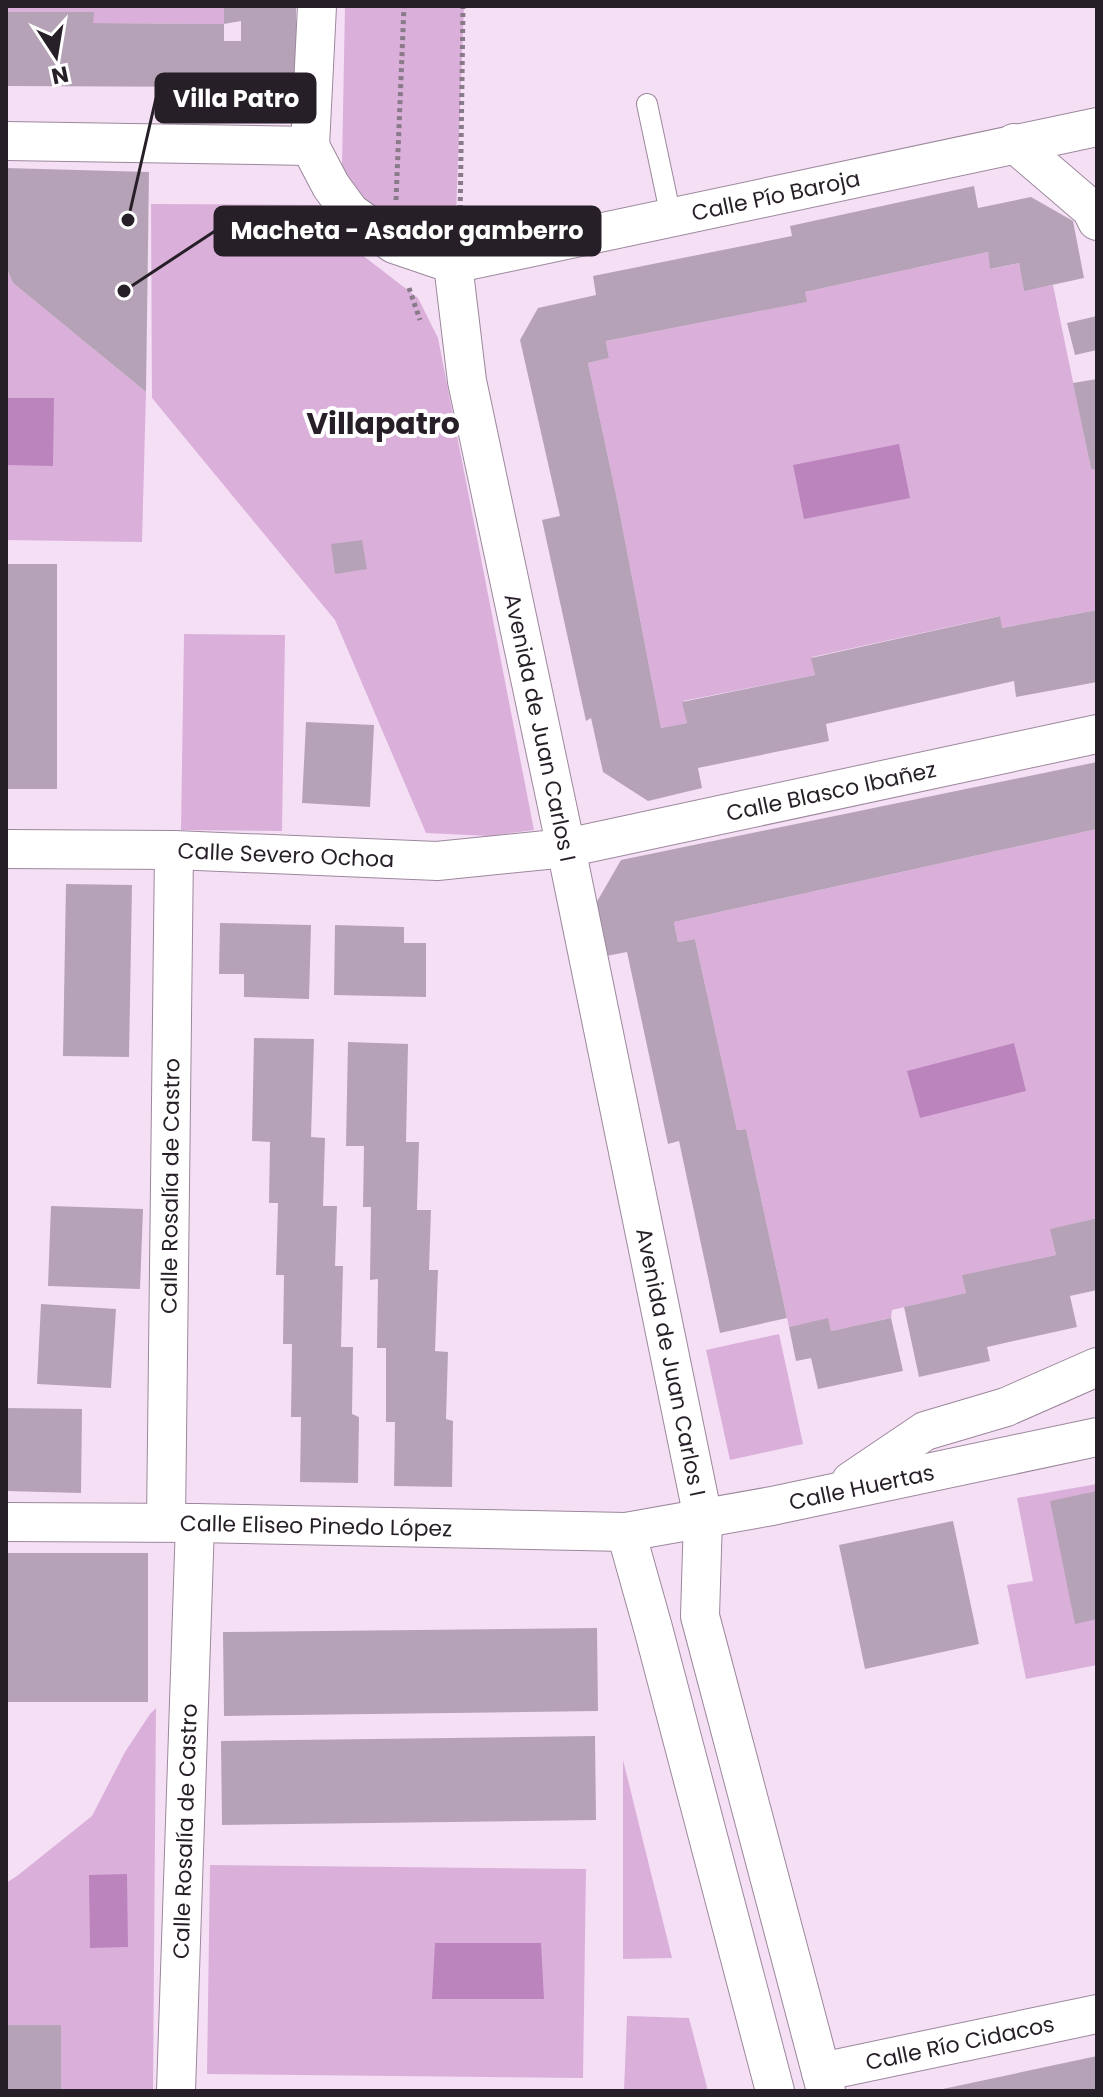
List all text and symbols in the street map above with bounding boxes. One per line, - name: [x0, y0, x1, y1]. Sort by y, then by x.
- north arrow: [16, 16, 96, 96]
- text: N: [49, 58, 71, 92]
- callout: Villa Patro: [156, 74, 315, 122]
- text: Villa Patro: [173, 82, 299, 115]
- street label: Calle Pío Baroja: [689, 163, 863, 229]
- callout: Macheta - Asador gamberro: [215, 207, 600, 255]
- text: Macheta - Asador gamberro: [230, 214, 584, 247]
- district label: Villapatro: [306, 402, 460, 445]
- street label: Avenida de Juan Carlos I: [496, 591, 583, 864]
- street label: Calle Blasco Ibañez: [723, 754, 939, 829]
- street label: Calle Severo Ochoa: [177, 835, 395, 875]
- street label: Calle Rosalía de Castro: [153, 1058, 188, 1314]
- street label: Avenida de Juan Carlos I: [628, 1225, 713, 1499]
- street label: Calle Huertas: [786, 1457, 937, 1518]
- street label: Calle Eliseo Pinedo López: [180, 1508, 452, 1544]
- street label: Calle Rosalía de Castro: [165, 1703, 205, 1959]
- street label: Calle Río Cidacos: [863, 2008, 1057, 2078]

